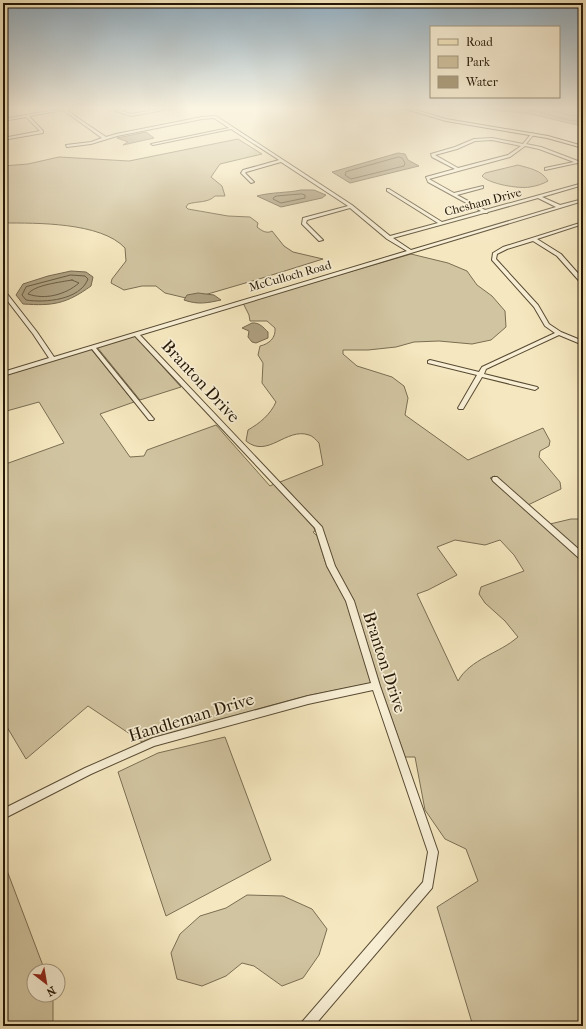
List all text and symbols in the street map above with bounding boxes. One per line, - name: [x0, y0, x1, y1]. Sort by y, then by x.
- legend: [430, 26, 560, 98]
- text: Road: [466, 35, 493, 49]
- text: Park: [466, 55, 491, 69]
- text: Water: [465, 75, 499, 89]
- street label: Chesham Drive: [443, 185, 523, 219]
- street label: McCulloch Road: [247, 257, 333, 294]
- street label: Branton Drive: [158, 336, 245, 427]
- street label: Branton Drive: [359, 609, 411, 716]
- street label: Handleman Drive: [126, 688, 257, 746]
- north arrow: [26, 963, 66, 1003]
- text: N: [43, 983, 58, 999]

